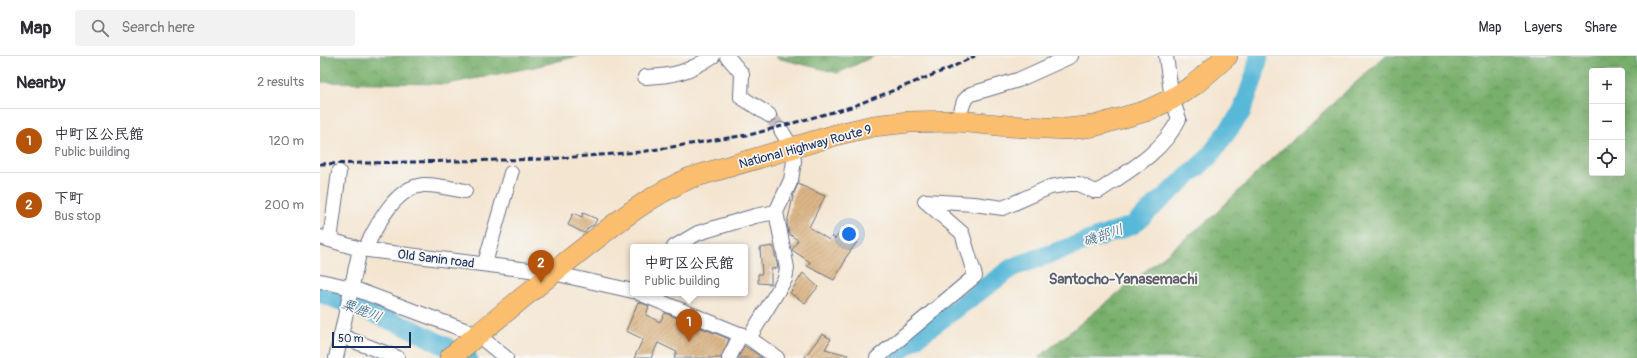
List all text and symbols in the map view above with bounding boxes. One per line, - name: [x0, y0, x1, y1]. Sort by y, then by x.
- search box: [75, 10, 355, 46]
- text: Map: [20, 16, 51, 40]
- icon: search: [89, 17, 111, 39]
- text: Search here: [121, 18, 195, 37]
- text: Map: [1479, 19, 1502, 36]
- text: Layers: [1524, 19, 1562, 36]
- text: Share: [1584, 19, 1617, 36]
- map controls: [1589, 68, 1625, 176]
- button: +: [1589, 68, 1625, 104]
- text: Nearby: [16, 72, 65, 93]
- text: 2 results: [257, 74, 304, 90]
- button: −: [1589, 104, 1625, 140]
- street label: National Highway Route 9: [737, 121, 874, 172]
- text: 中町区公民館: [54, 125, 144, 144]
- text: 1: [26, 133, 32, 149]
- text: 120 m: [268, 133, 304, 149]
- button: locate: [1589, 140, 1625, 176]
- text: Public building: [54, 144, 130, 160]
- text: 下町: [54, 189, 84, 208]
- text: 2: [25, 197, 33, 213]
- text: 200 m: [265, 197, 304, 213]
- text: Bus stop: [54, 208, 101, 224]
- water label: 磯部川: [1081, 221, 1126, 250]
- your location: [839, 224, 859, 244]
- popup: [630, 244, 748, 296]
- street label: Old Sanin road: [397, 246, 475, 272]
- pin: 2: [528, 250, 554, 283]
- text: 中町区公民館: [644, 254, 734, 273]
- district label: Santocho-Yanasemachi: [1049, 270, 1198, 289]
- text: Public building: [644, 273, 720, 289]
- water label: 粟鹿川: [339, 295, 384, 326]
- pin: 1: [676, 309, 702, 342]
- scale bar: [332, 330, 411, 349]
- text: 50 m: [338, 332, 364, 345]

